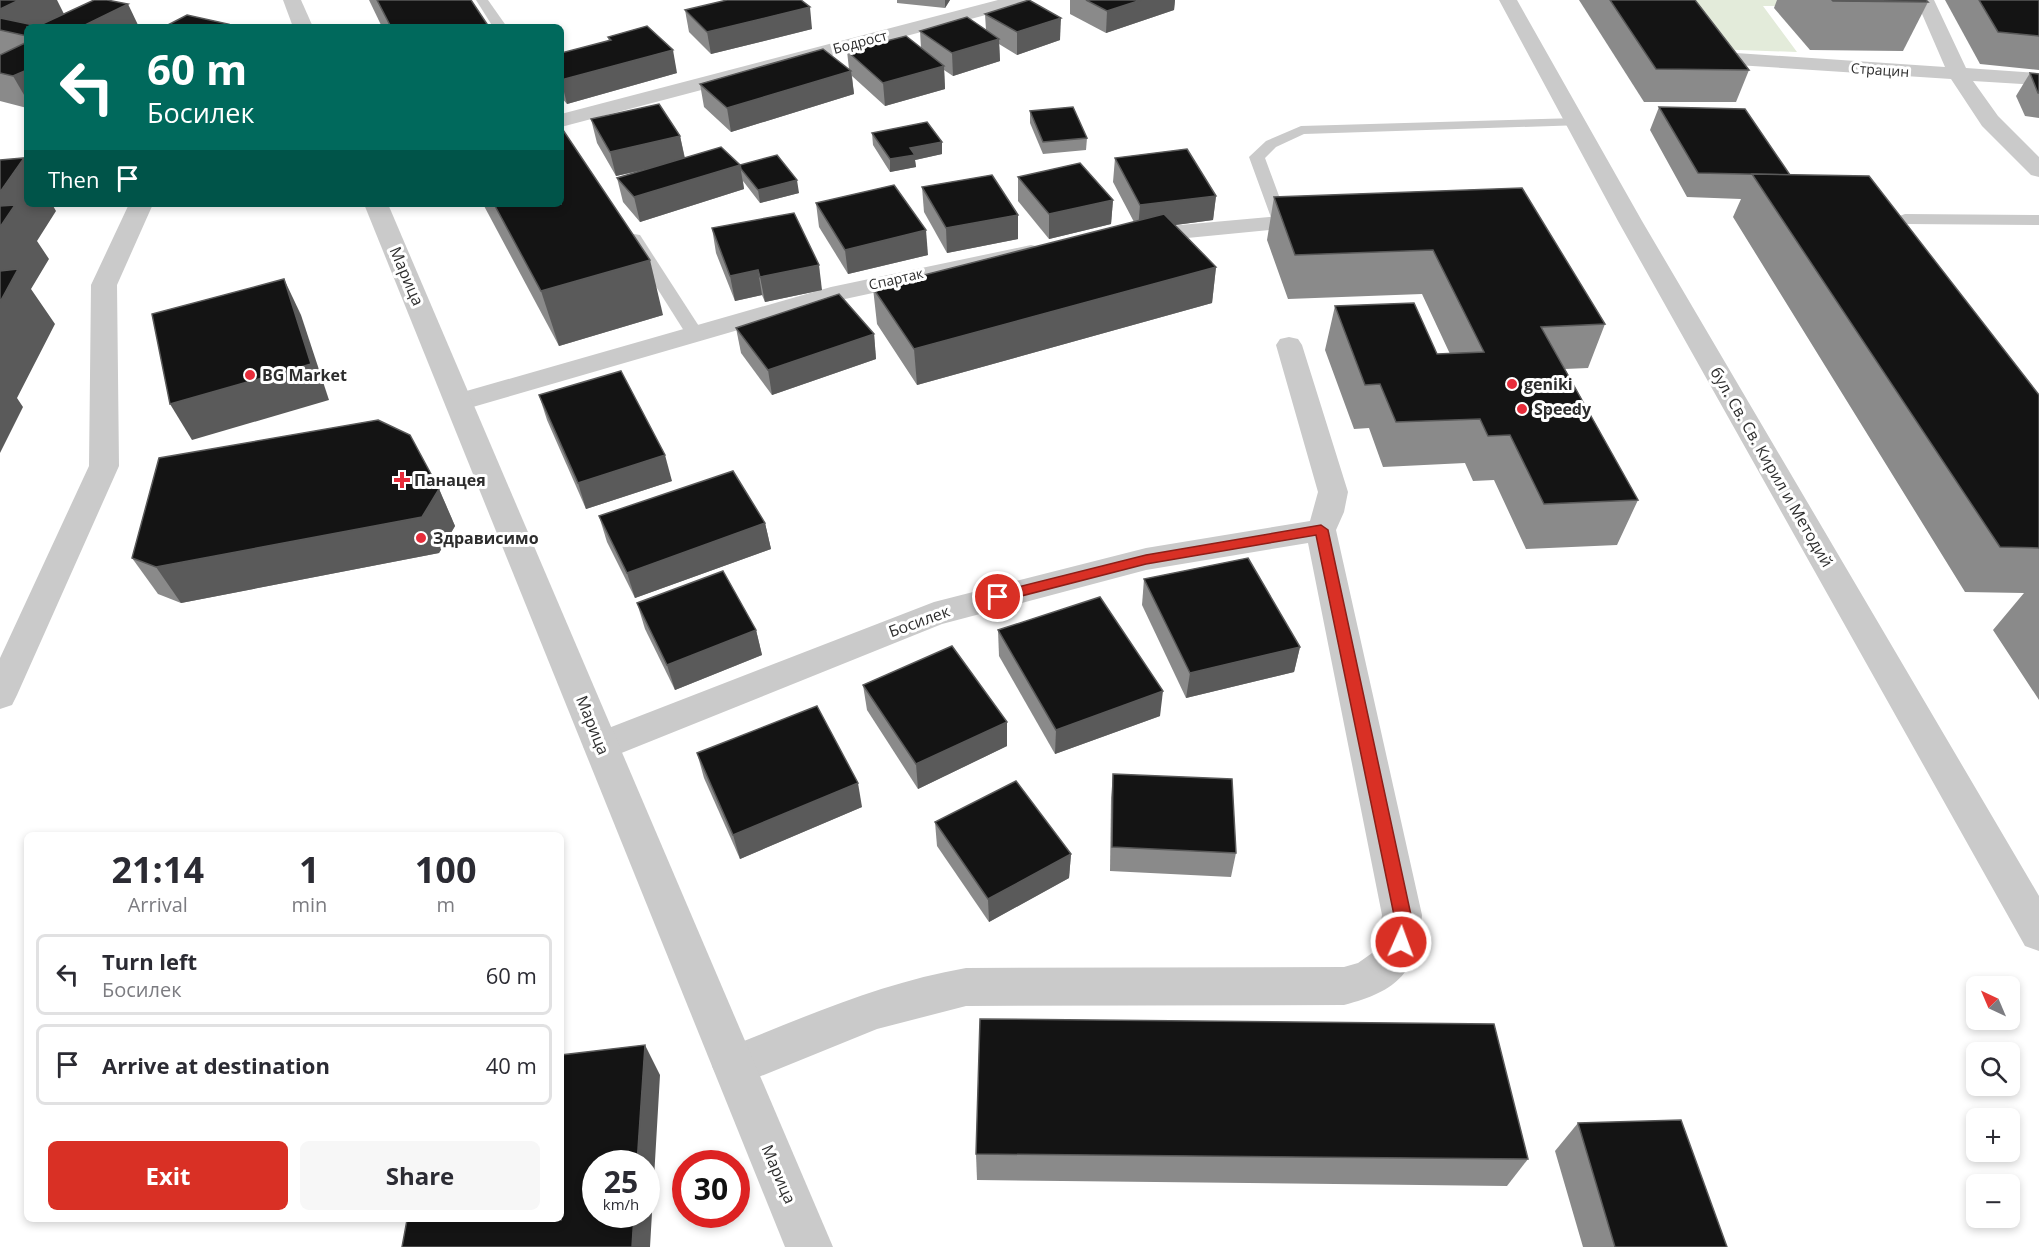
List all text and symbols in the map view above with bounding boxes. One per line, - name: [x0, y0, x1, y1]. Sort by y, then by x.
- street label: Бодрост: [831, 25, 889, 58]
- text: 60 m: [147, 40, 247, 97]
- icon: left: [48, 48, 126, 126]
- street label: Страцин: [1850, 58, 1910, 81]
- text: Босилек: [147, 94, 254, 131]
- icon: arrive: [111, 162, 144, 195]
- text: Then: [48, 164, 99, 194]
- street label: Марица: [385, 243, 429, 309]
- street label: Спартак: [867, 263, 926, 294]
- street label: бул. Св. Св. Кирил и Методий: [1705, 363, 1839, 571]
- place label: BG Market: [262, 364, 347, 386]
- marker: BG Market: [243, 368, 257, 382]
- place label: geniki: [1524, 373, 1573, 395]
- marker: geniki: [1505, 377, 1519, 391]
- place label: Speedy: [1534, 398, 1592, 420]
- marker: Speedy: [1515, 402, 1529, 416]
- place label: Панацея: [414, 469, 486, 491]
- marker: Панацея: [395, 473, 409, 487]
- place label: Здрависимо: [433, 527, 539, 549]
- marker: Здрависимо: [414, 531, 428, 545]
- pin: [972, 571, 1023, 622]
- icon: arrive: [981, 580, 1014, 613]
- street label: Босилек: [885, 600, 953, 642]
- street label: Марица: [571, 692, 615, 758]
- text: 21:14: [111, 845, 204, 894]
- text: 1: [299, 845, 320, 894]
- text: 100: [415, 845, 477, 894]
- text: Arrival: [128, 891, 188, 918]
- text: min: [291, 891, 327, 918]
- text: m: [436, 891, 455, 918]
- position arrow: [1369, 910, 1433, 974]
- text: Turn left: [102, 946, 197, 976]
- icon: left: [51, 958, 84, 991]
- text: 60 m: [486, 960, 537, 990]
- text: Босилек: [102, 976, 182, 1003]
- north arrow: [1966, 976, 2020, 1030]
- map controls: [1966, 976, 2020, 1228]
- button: search: [1966, 1042, 2020, 1096]
- icon: arrive: [51, 1048, 84, 1081]
- text: Arrive at destination: [102, 1050, 330, 1080]
- text: 40 m: [486, 1050, 537, 1080]
- button: +: [1966, 1108, 2020, 1162]
- button: Exit: [48, 1141, 288, 1210]
- button: Share: [300, 1141, 540, 1210]
- street label: Марица: [757, 1141, 801, 1207]
- speed limit sign: 30: [672, 1150, 750, 1228]
- text: 25: [604, 1161, 638, 1202]
- button: −: [1966, 1174, 2020, 1228]
- text: km/h: [603, 1194, 639, 1214]

